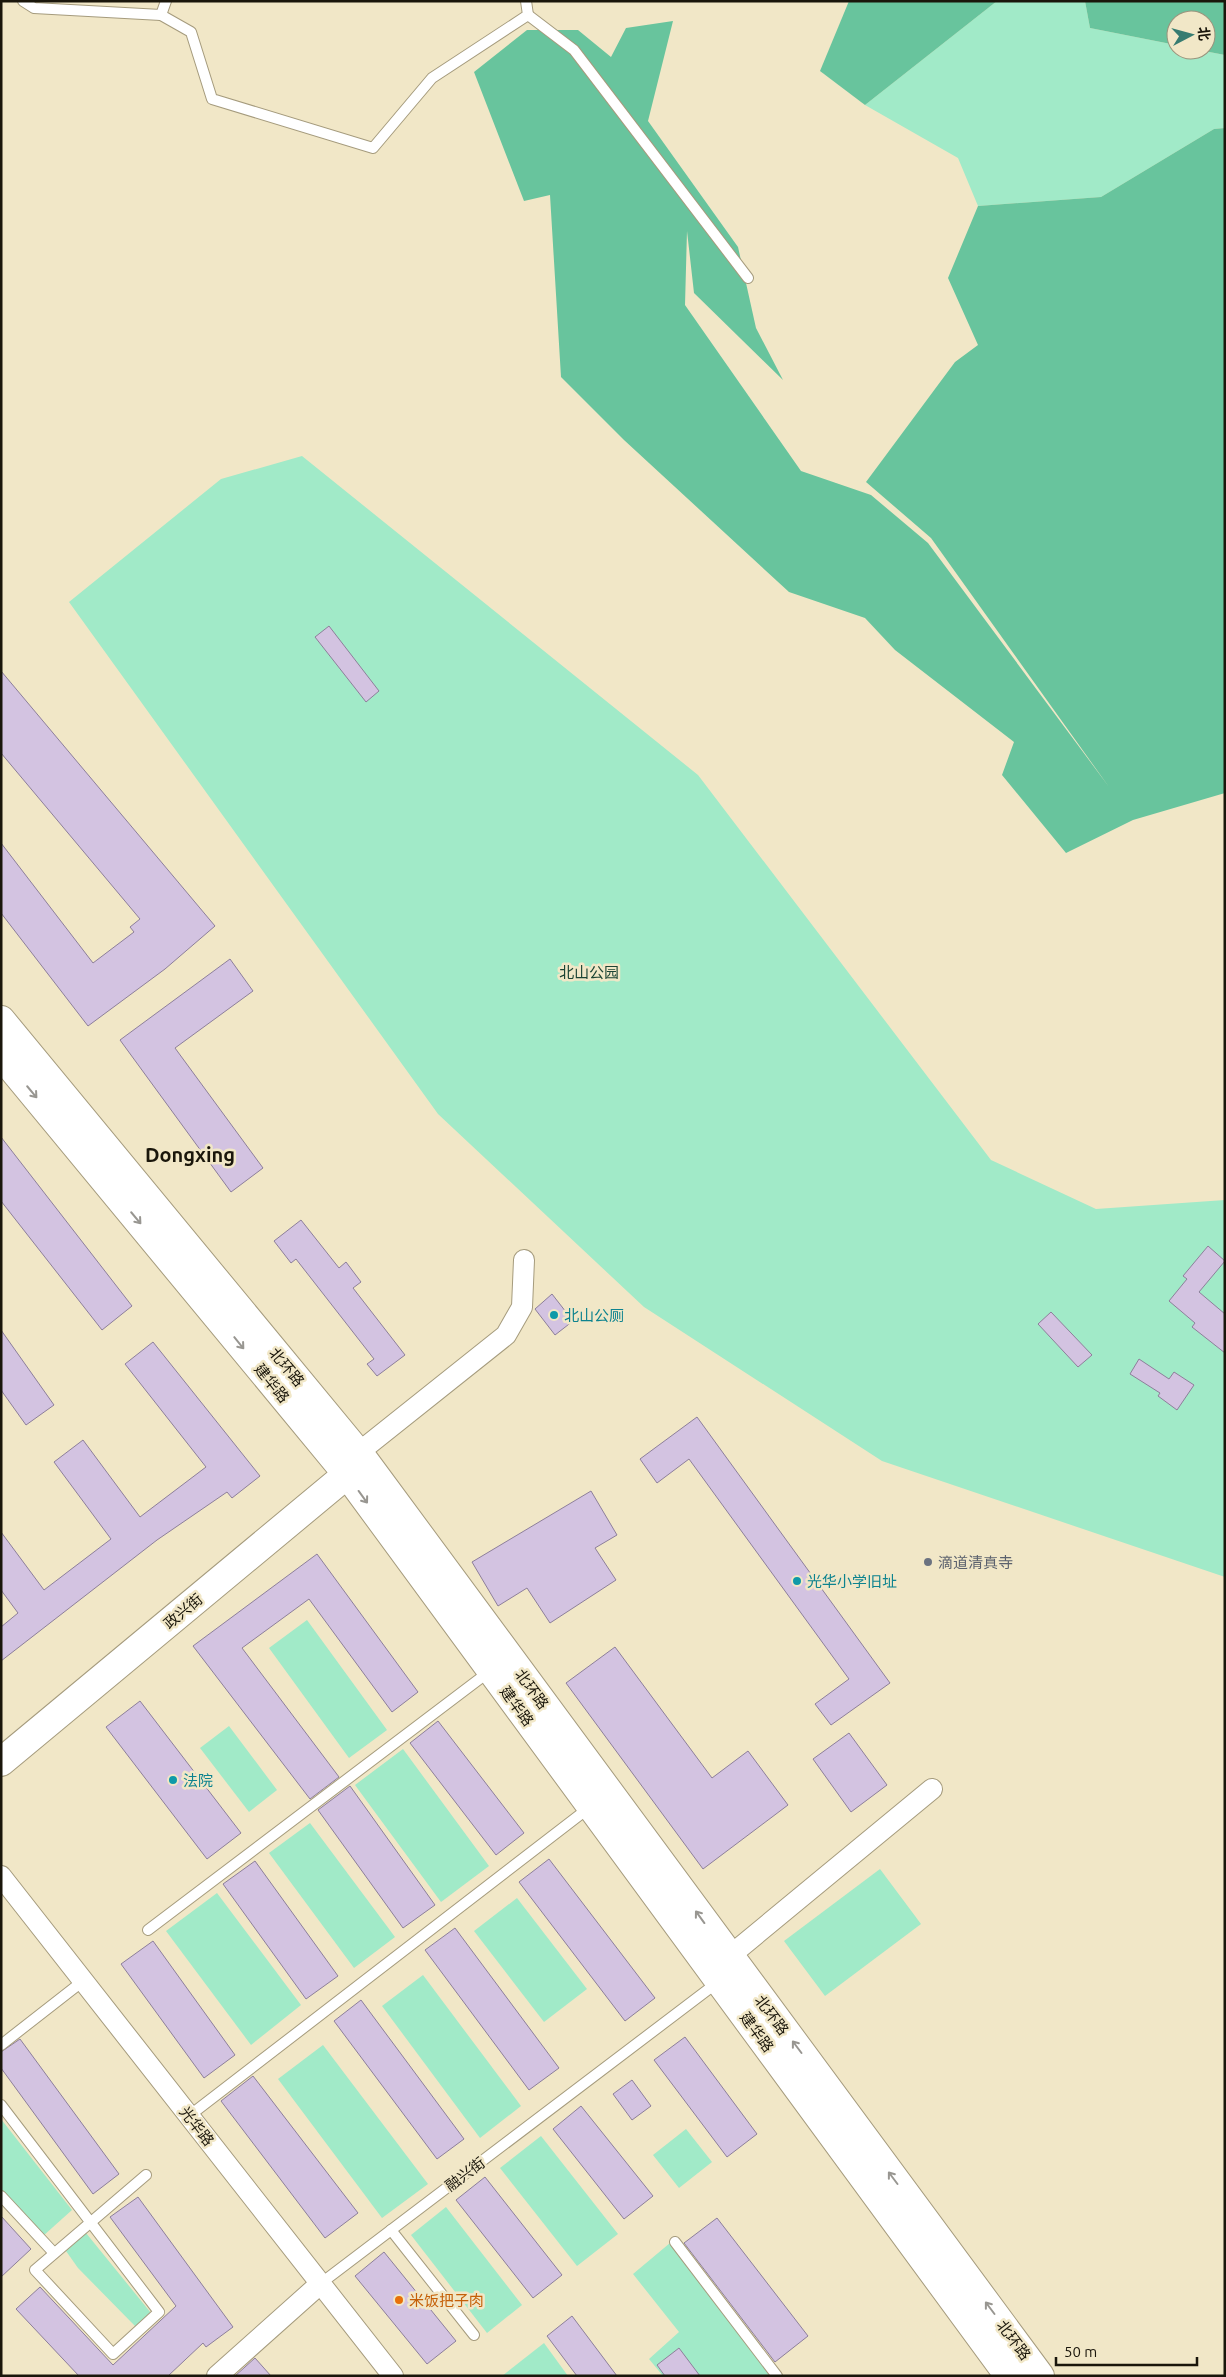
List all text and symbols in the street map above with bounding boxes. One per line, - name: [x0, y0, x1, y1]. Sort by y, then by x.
- north arrow: [1166, 10, 1216, 60]
- text: 北: [1195, 26, 1213, 41]
- park label: 北山公园: [559, 964, 619, 981]
- one-way arrow: [27, 1086, 38, 1099]
- district label: Dongxing: [145, 1143, 235, 1166]
- one-way arrow: [130, 1211, 141, 1224]
- place label: 北山公厕: [564, 1307, 624, 1324]
- marker: 北山公厕: [548, 1309, 560, 1321]
- one-way arrow: [233, 1336, 244, 1349]
- street label: 北环路: [266, 1344, 308, 1390]
- street label: 建华路: [251, 1360, 293, 1406]
- one-way arrow: [358, 1489, 369, 1503]
- place label: 滴道清真寺: [938, 1554, 1013, 1571]
- marker: 滴道清真寺: [922, 1556, 934, 1568]
- place label: 光华小学旧址: [807, 1573, 897, 1590]
- marker: 光华小学旧址: [791, 1575, 803, 1587]
- street label: 政兴街: [160, 1590, 206, 1632]
- street label: 北环路: [512, 1666, 552, 1712]
- street label: 建华路: [497, 1683, 537, 1729]
- place label: 法院: [183, 1772, 213, 1789]
- marker: 法院: [167, 1774, 179, 1786]
- one-way arrow: [695, 1910, 705, 1924]
- street label: 北环路: [752, 1992, 792, 2038]
- street label: 建华路: [737, 2009, 777, 2055]
- one-way arrow: [791, 2041, 802, 2054]
- street label: 光华路: [176, 2103, 218, 2149]
- street label: 融兴街: [442, 2154, 488, 2194]
- one-way arrow: [888, 2172, 899, 2185]
- place label: 米饭把子肉: [409, 2292, 484, 2309]
- marker: 米饭把子肉: [393, 2294, 405, 2306]
- one-way arrow: [985, 2302, 995, 2316]
- street label: 北环路: [994, 2317, 1034, 2363]
- scale bar: [1056, 2334, 1197, 2366]
- text: 50 m: [1064, 2343, 1097, 2360]

